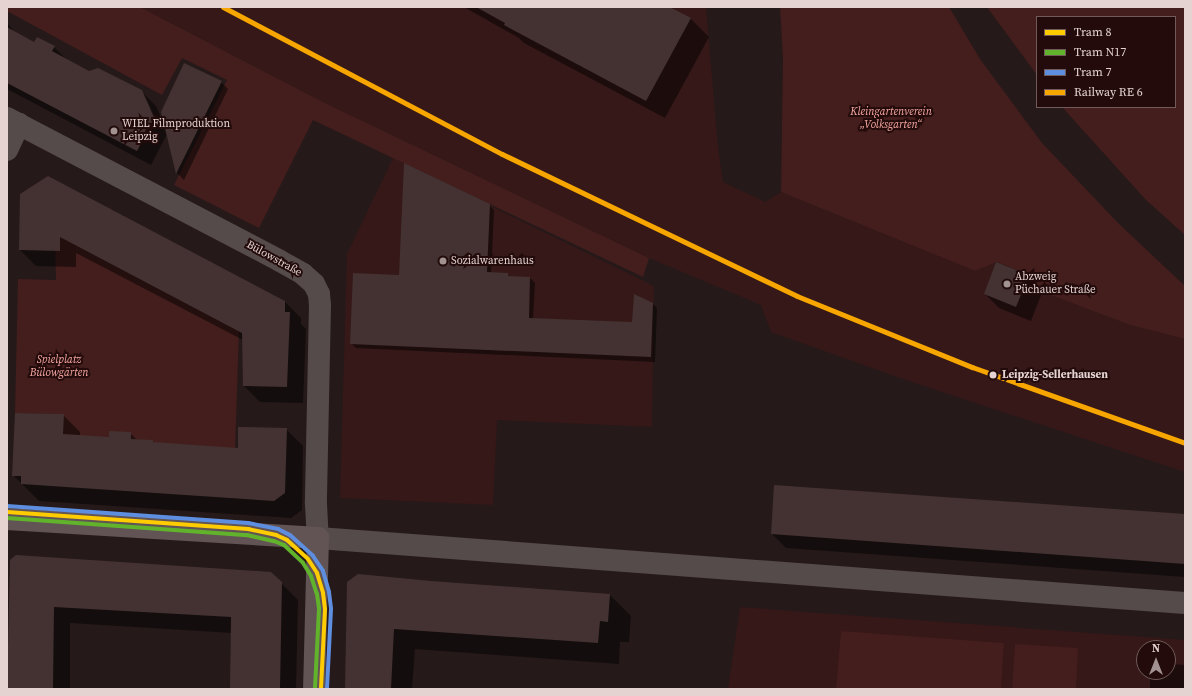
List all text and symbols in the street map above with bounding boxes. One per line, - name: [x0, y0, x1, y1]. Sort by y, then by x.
- legend: [1036, 16, 1176, 108]
- text: Tram 8: [1074, 24, 1112, 40]
- text: Tram N17: [1074, 44, 1126, 60]
- text: Tram 7: [1074, 64, 1112, 80]
- text: Railway RE 6: [1074, 84, 1143, 100]
- park label: Kleingartenverein „Volksgarten“: [850, 106, 932, 132]
- place label: WIEL Filmproduktion Leipzig: [122, 118, 230, 144]
- marker: WIEL Filmproduktion Leipzig: [109, 126, 119, 136]
- street label: Bülowstraße: [244, 238, 304, 280]
- place label: Sozialwarenhaus: [451, 254, 534, 268]
- marker: Sozialwarenhaus: [438, 256, 448, 266]
- place label: Abzweig Püchauer Straße: [1015, 271, 1096, 297]
- marker: Abzweig Püchauer Straße: [1002, 279, 1012, 289]
- park label: Spielplatz Bülowgärten: [30, 354, 88, 380]
- marker: Leipzig-Sellerhausen: [986, 368, 1000, 382]
- place label: Leipzig-Sellerhausen: [1002, 368, 1108, 382]
- north arrow: [1136, 640, 1176, 680]
- text: N: [1152, 641, 1160, 656]

